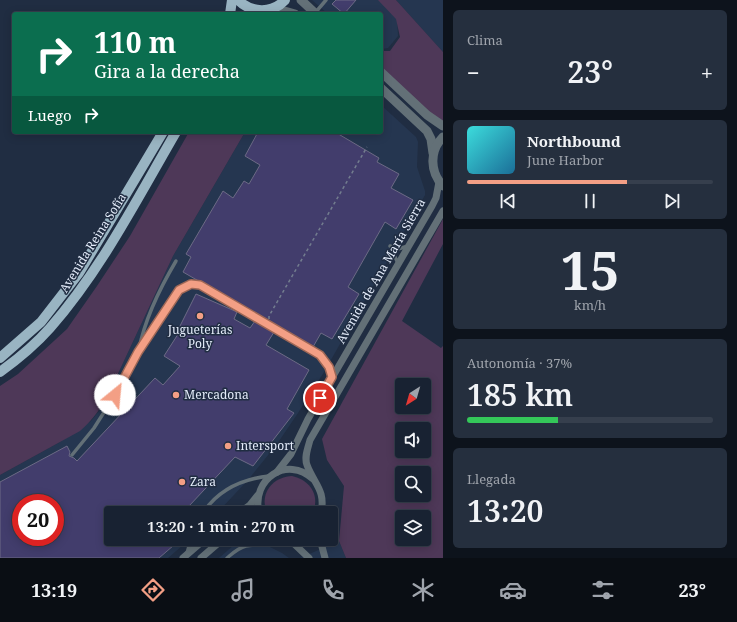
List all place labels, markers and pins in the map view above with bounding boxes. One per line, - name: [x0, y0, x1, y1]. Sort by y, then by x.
- marker: Jugueterías Poly: [195, 311, 205, 321]
- place label: Jugueterías Poly: [167, 321, 232, 352]
- pin: [303, 381, 337, 415]
- place label: Mercadona: [184, 386, 249, 403]
- marker: Mercadona: [171, 390, 181, 400]
- place label: Intersport: [236, 437, 294, 454]
- marker: Intersport: [223, 441, 233, 451]
- place label: Zara: [190, 473, 216, 490]
- marker: Zara: [177, 477, 187, 487]

